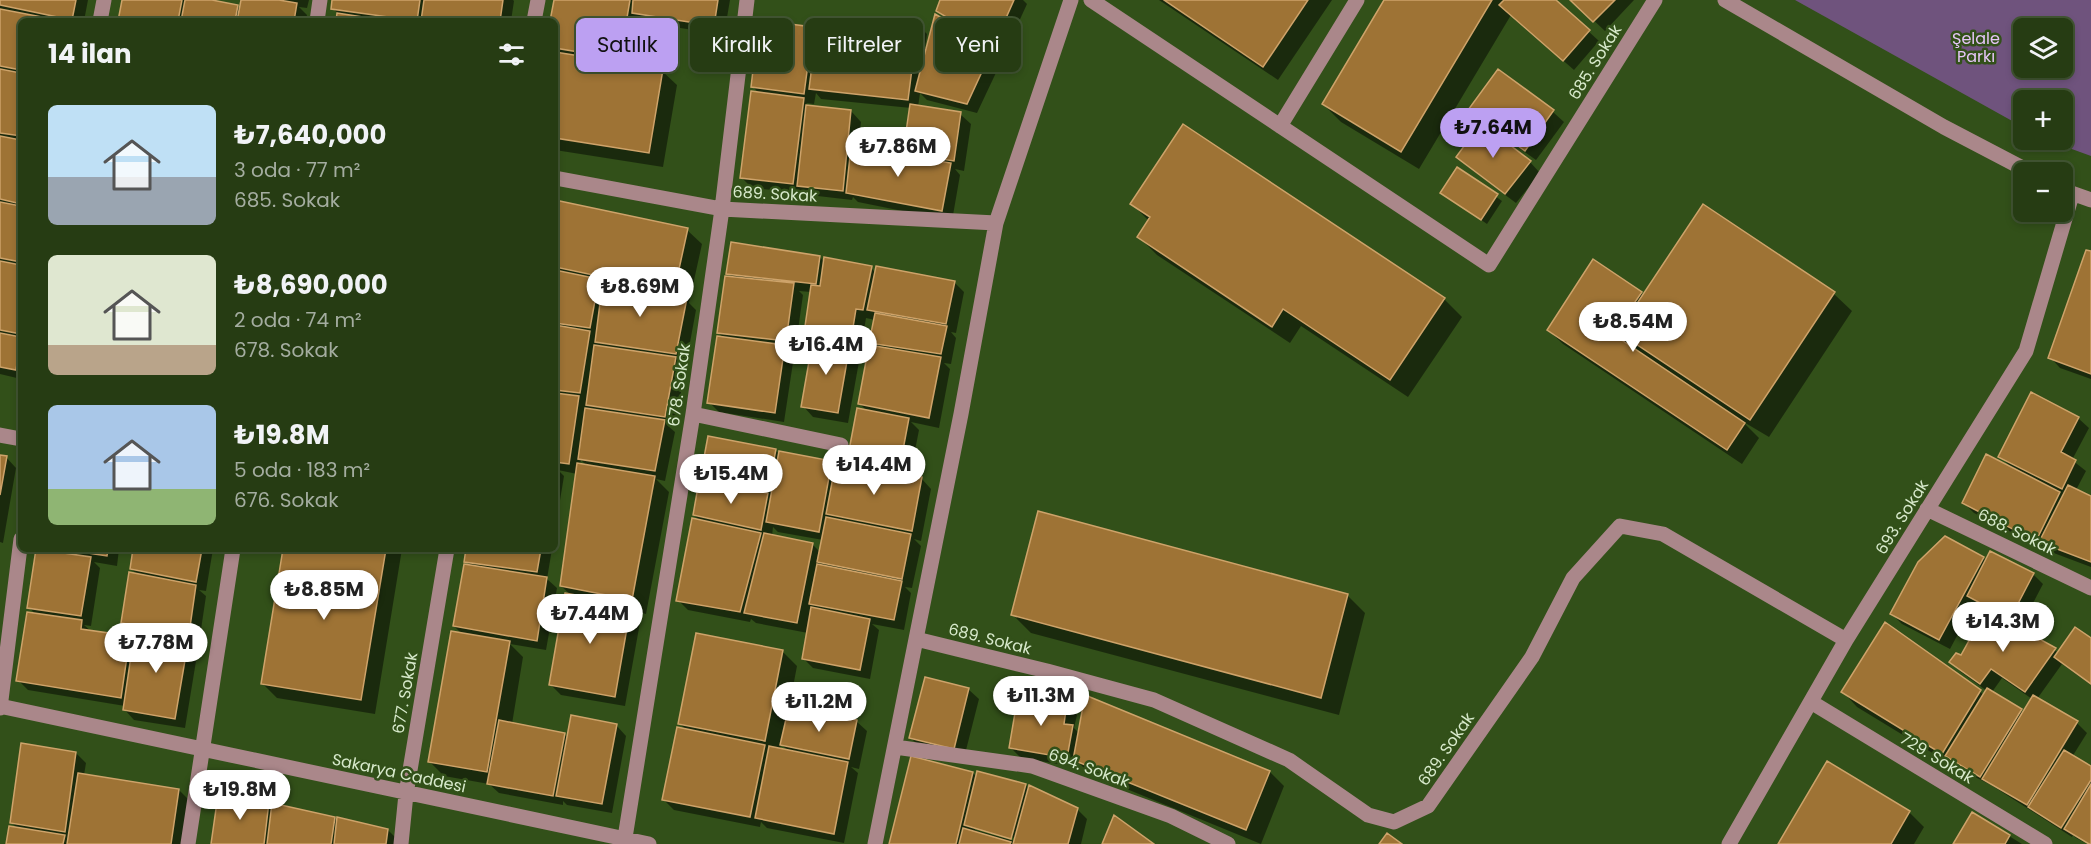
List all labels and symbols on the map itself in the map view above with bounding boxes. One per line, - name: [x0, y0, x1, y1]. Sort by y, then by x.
- street label: 685. Sokak: [1563, 19, 1628, 104]
- park label: Şelale Parkı: [1952, 27, 2000, 68]
- pin: ₺7.64M: [1444, 108, 1542, 159]
- pin: ₺7.86M: [849, 127, 947, 178]
- street label: 689. Sokak: [732, 180, 819, 208]
- pin: ₺8.69M: [591, 267, 689, 318]
- pin: ₺8.54M: [1584, 302, 1682, 353]
- pin: ₺16.4M: [777, 325, 875, 376]
- street label: 678. Sokak: [662, 341, 696, 428]
- pin: ₺14.4M: [825, 445, 923, 496]
- pin: ₺15.4M: [682, 454, 780, 505]
- street label: 693. Sokak: [1870, 475, 1934, 559]
- street label: 688. Sokak: [1974, 503, 2061, 561]
- pin: ₺8.85M: [275, 570, 373, 621]
- pin: ₺7.44M: [541, 594, 639, 645]
- pin: ₺14.3M: [1954, 602, 2052, 653]
- street label: 689. Sokak: [946, 618, 1035, 661]
- pin: ₺7.78M: [107, 623, 205, 674]
- street label: 677. Sokak: [387, 650, 424, 735]
- pin: ₺11.3M: [992, 676, 1090, 727]
- pin: ₺11.2M: [770, 682, 868, 733]
- street label: 689. Sokak: [1412, 707, 1480, 790]
- street label: 729. Sokak: [1896, 727, 1979, 790]
- street label: 694. Sokak: [1045, 743, 1134, 794]
- street label: Sakarya Caddesi: [330, 748, 468, 798]
- pin: ₺19.8M: [191, 770, 289, 821]

